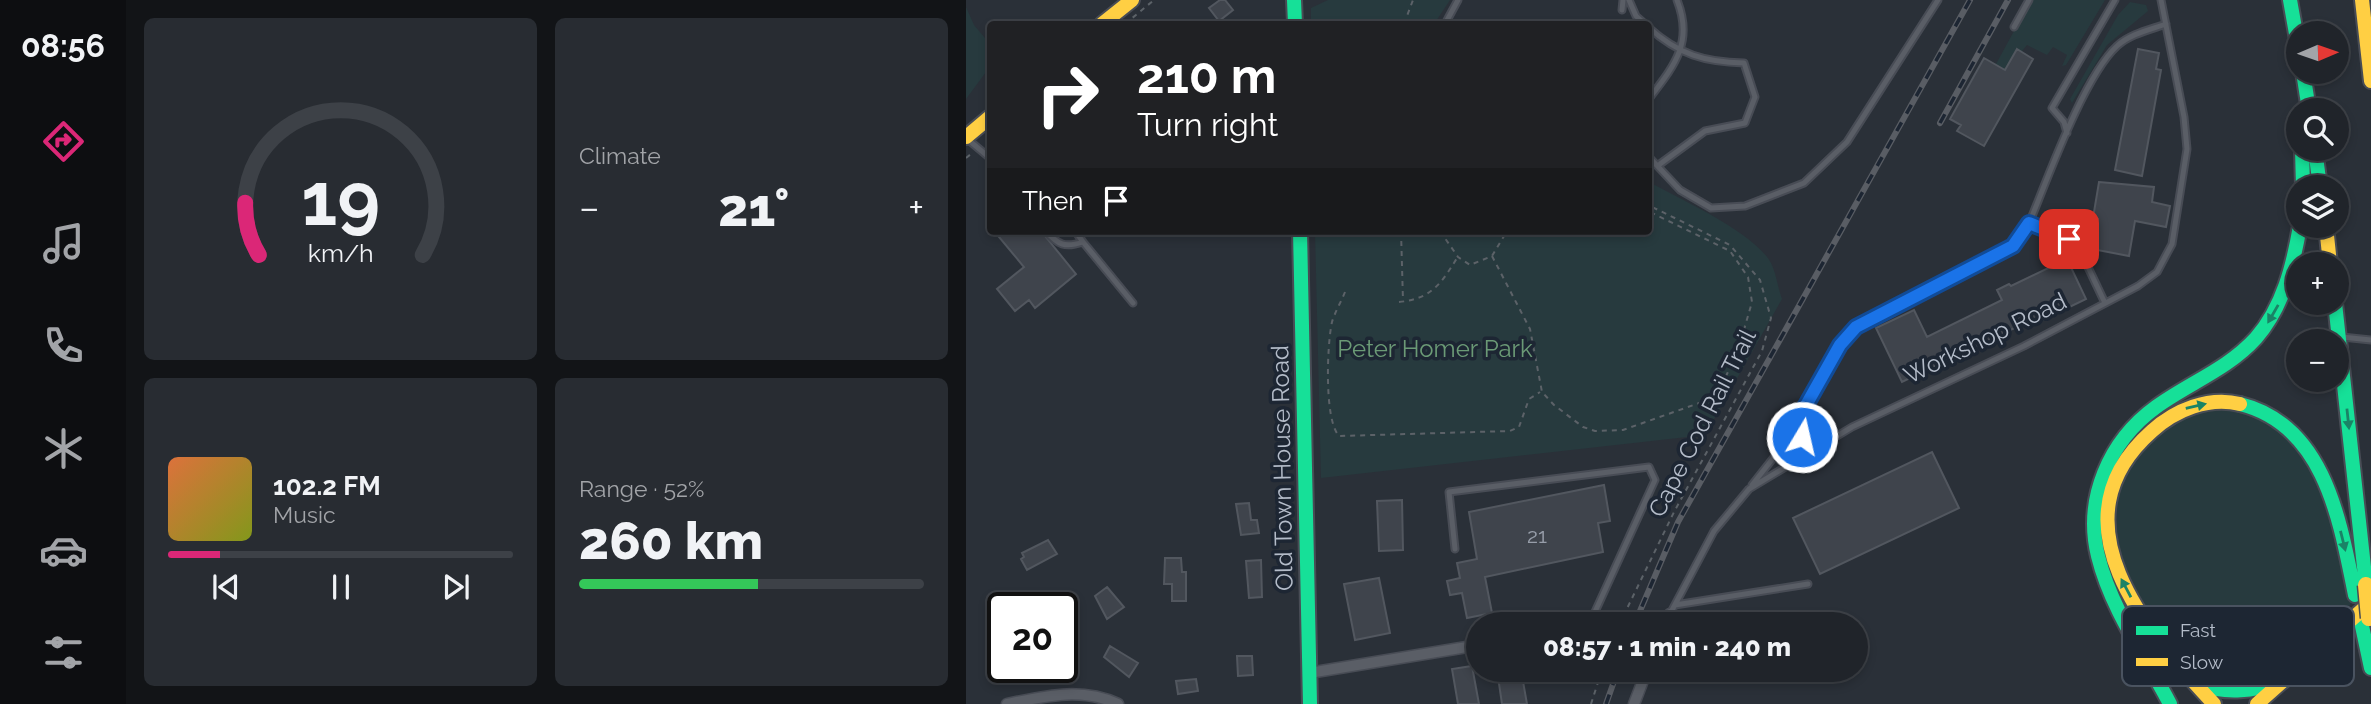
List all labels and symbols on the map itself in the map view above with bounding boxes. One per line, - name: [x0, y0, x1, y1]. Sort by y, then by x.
- north arrow: [2286, 21, 2348, 84]
- pin: [2039, 209, 2099, 269]
- street label: Workshop Road: [1899, 286, 2071, 390]
- one-way arrow: [2266, 304, 2279, 323]
- street label: Cape Cod Rail Trail: [1642, 324, 1762, 522]
- park label: Peter Homer Park: [1337, 334, 1533, 363]
- street label: Old Town House Road: [1265, 345, 1299, 591]
- position arrow: [1765, 400, 1839, 474]
- one-way arrow: [2185, 400, 2207, 411]
- one-way arrow: [2342, 408, 2353, 430]
- house number: 21: [1527, 523, 1547, 548]
- one-way arrow: [2338, 531, 2349, 553]
- one-way arrow: [2120, 578, 2132, 598]
- speed limit sign: 20: [987, 592, 1078, 683]
- legend: [2122, 606, 2354, 686]
- text: Fast: [2180, 619, 2216, 641]
- text: Slow: [2180, 651, 2224, 673]

